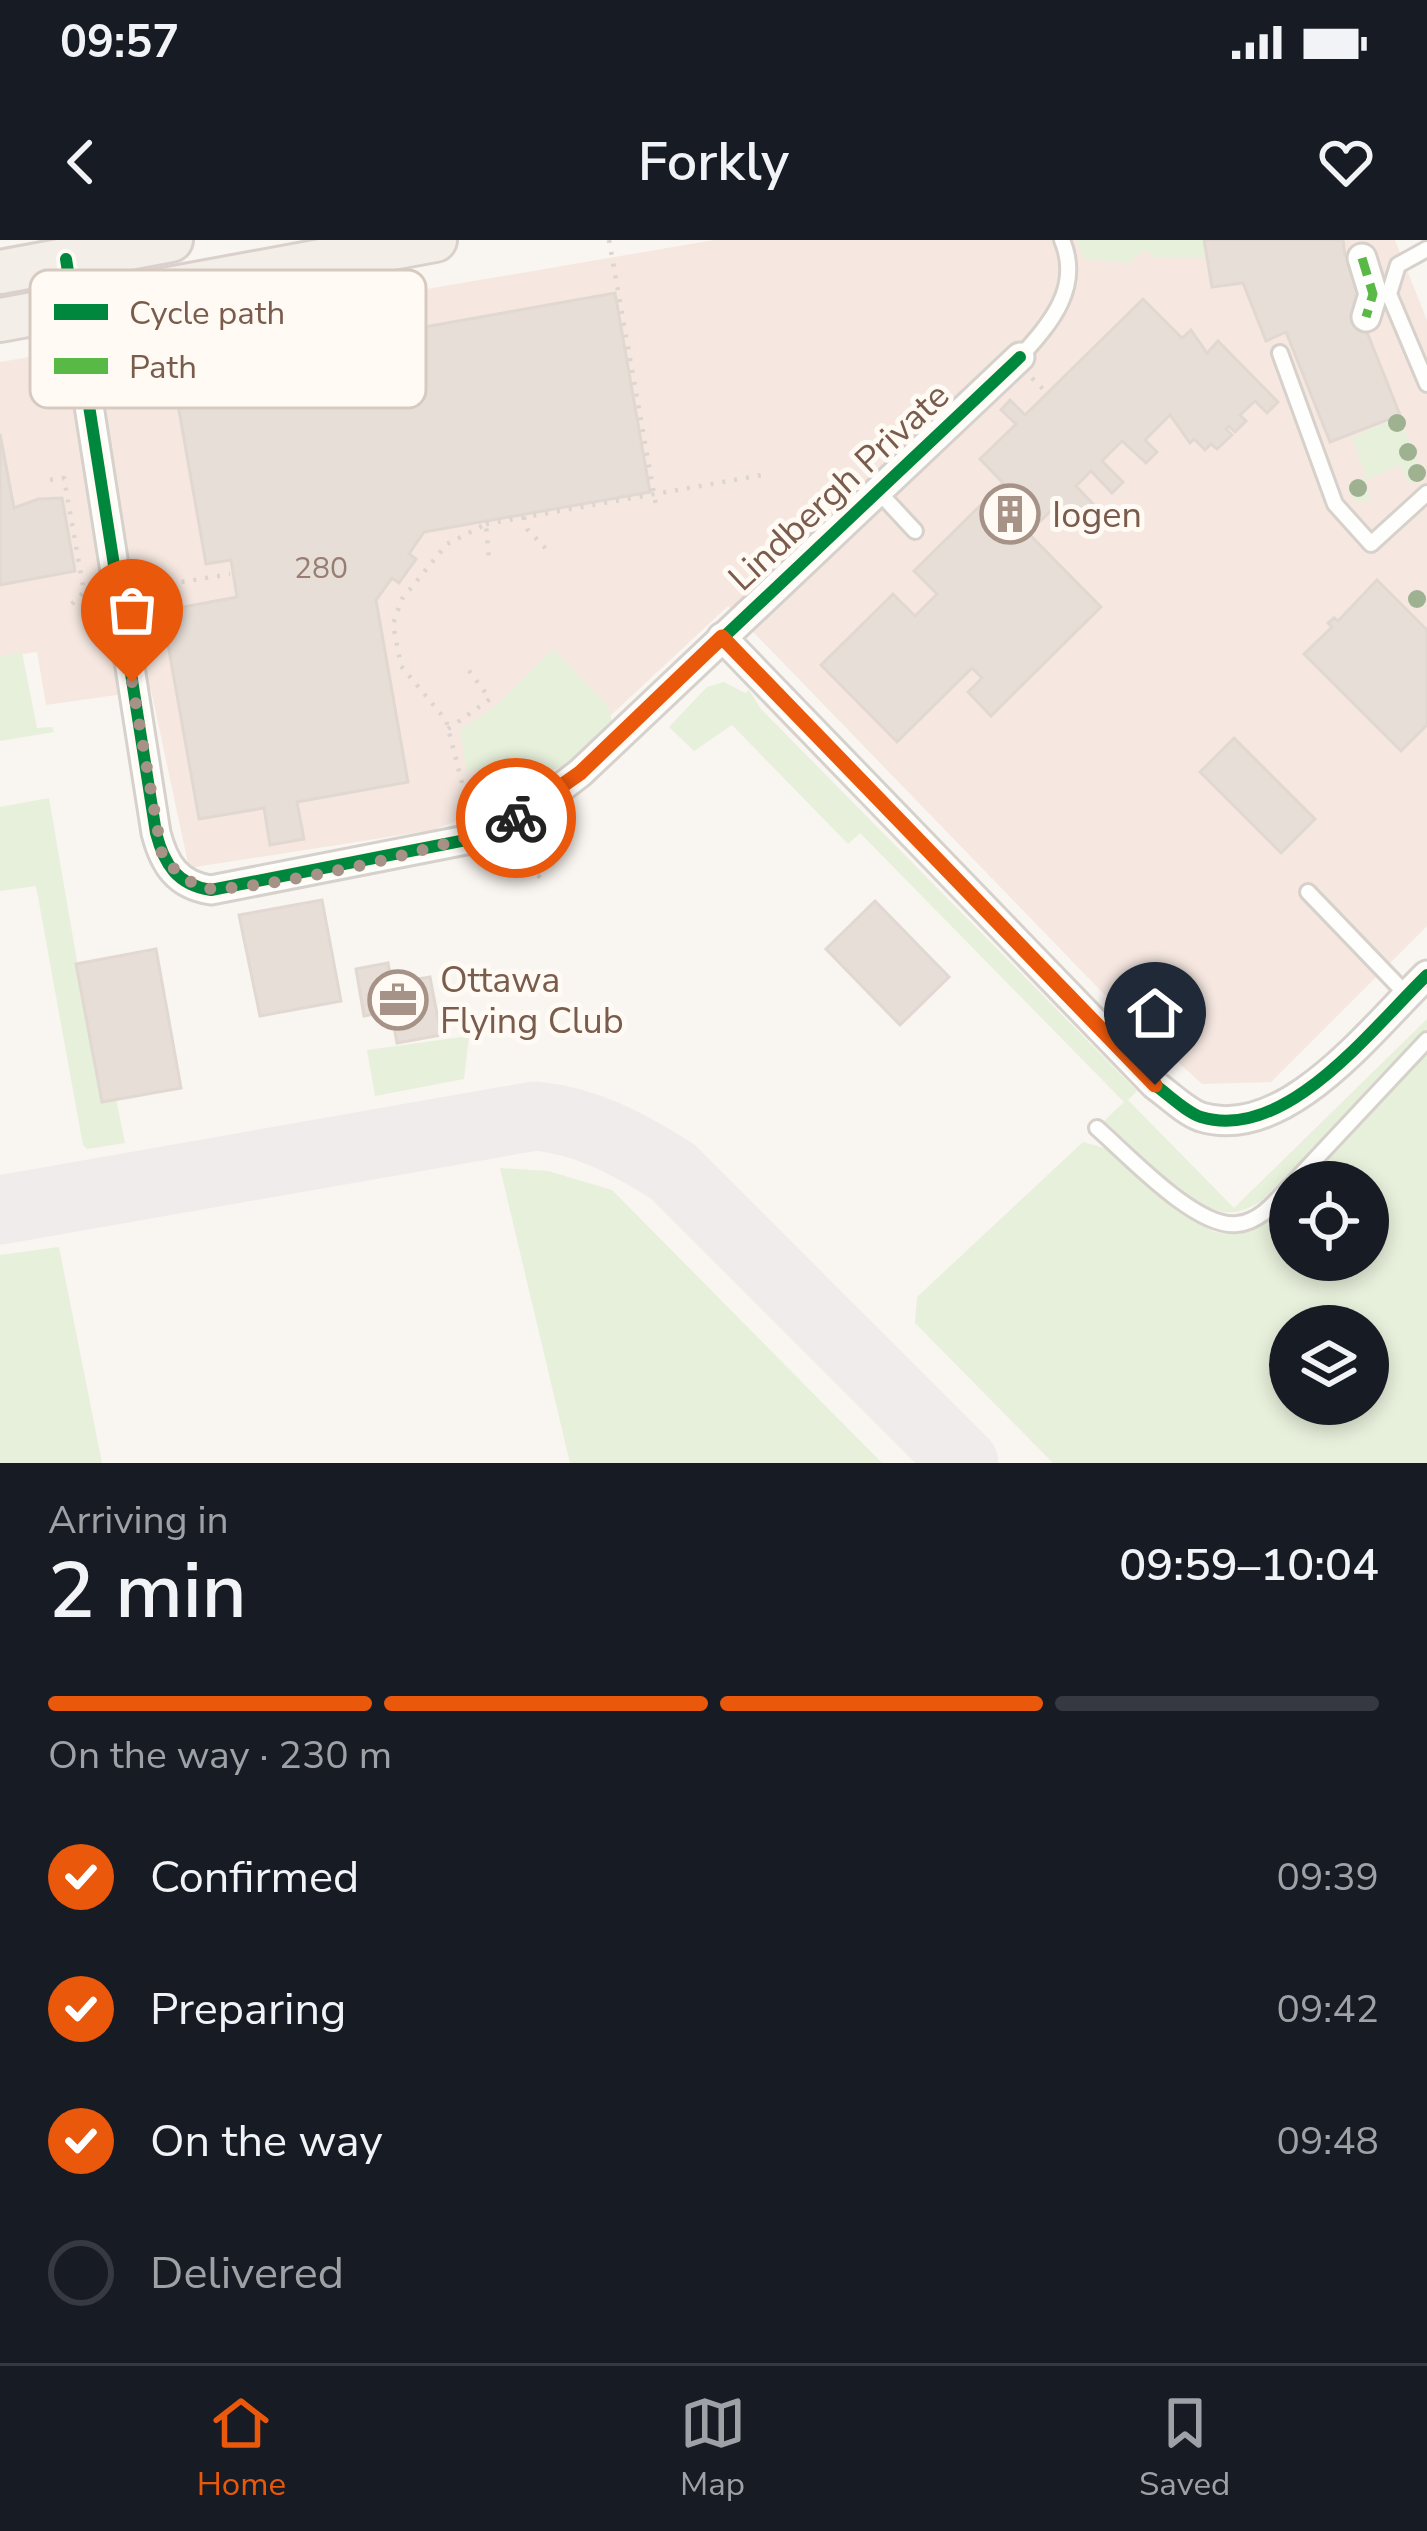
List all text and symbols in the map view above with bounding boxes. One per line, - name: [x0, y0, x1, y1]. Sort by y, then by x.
- text: 09:57: [60, 12, 179, 73]
- text: Forkly: [638, 125, 789, 199]
- icon: back: [48, 129, 114, 195]
- icon: heart: [1313, 129, 1379, 195]
- legend: [30, 270, 426, 408]
- text: Cycle path: [129, 291, 285, 336]
- text: Path: [129, 345, 197, 390]
- street label: Lindbergh Private: [718, 372, 960, 602]
- building icon: Iogen: [979, 483, 1041, 545]
- place label: Iogen: [1052, 491, 1142, 540]
- house number: 280: [294, 548, 348, 589]
- pin: [81, 559, 183, 682]
- icon: bag: [99, 577, 165, 643]
- courier: [456, 758, 576, 878]
- icon: bike: [483, 785, 549, 851]
- place label: Ottawa Flying Club: [440, 956, 624, 1046]
- pin: [1104, 962, 1206, 1085]
- office icon: Ottawa Flying Club: [367, 969, 429, 1031]
- icon: home: [1122, 980, 1188, 1046]
- map controls: [1269, 1161, 1389, 1425]
- button: locate: [1269, 1161, 1389, 1281]
- button: layers: [1269, 1305, 1389, 1425]
- text: Arriving in: [48, 1494, 229, 1547]
- text: 09:59–10:04: [1119, 1535, 1379, 1596]
- text: 2 min: [48, 1538, 247, 1645]
- text: On the way · 230 m: [48, 1729, 392, 1782]
- icon: check: [48, 1844, 114, 1910]
- text: Confirmed: [150, 1847, 359, 1908]
- text: 09:39: [1277, 1851, 1379, 1904]
- icon: check: [48, 1976, 114, 2042]
- text: Preparing: [150, 1979, 346, 2040]
- text: 09:42: [1277, 1983, 1379, 2036]
- icon: check: [48, 2108, 114, 2174]
- text: On the way: [150, 2111, 383, 2172]
- text: 09:48: [1277, 2115, 1379, 2168]
- text: Delivered: [150, 2243, 344, 2304]
- tab: Home: [197, 2390, 286, 2507]
- tab: Map: [680, 2390, 746, 2507]
- tab: Saved: [1139, 2390, 1230, 2507]

